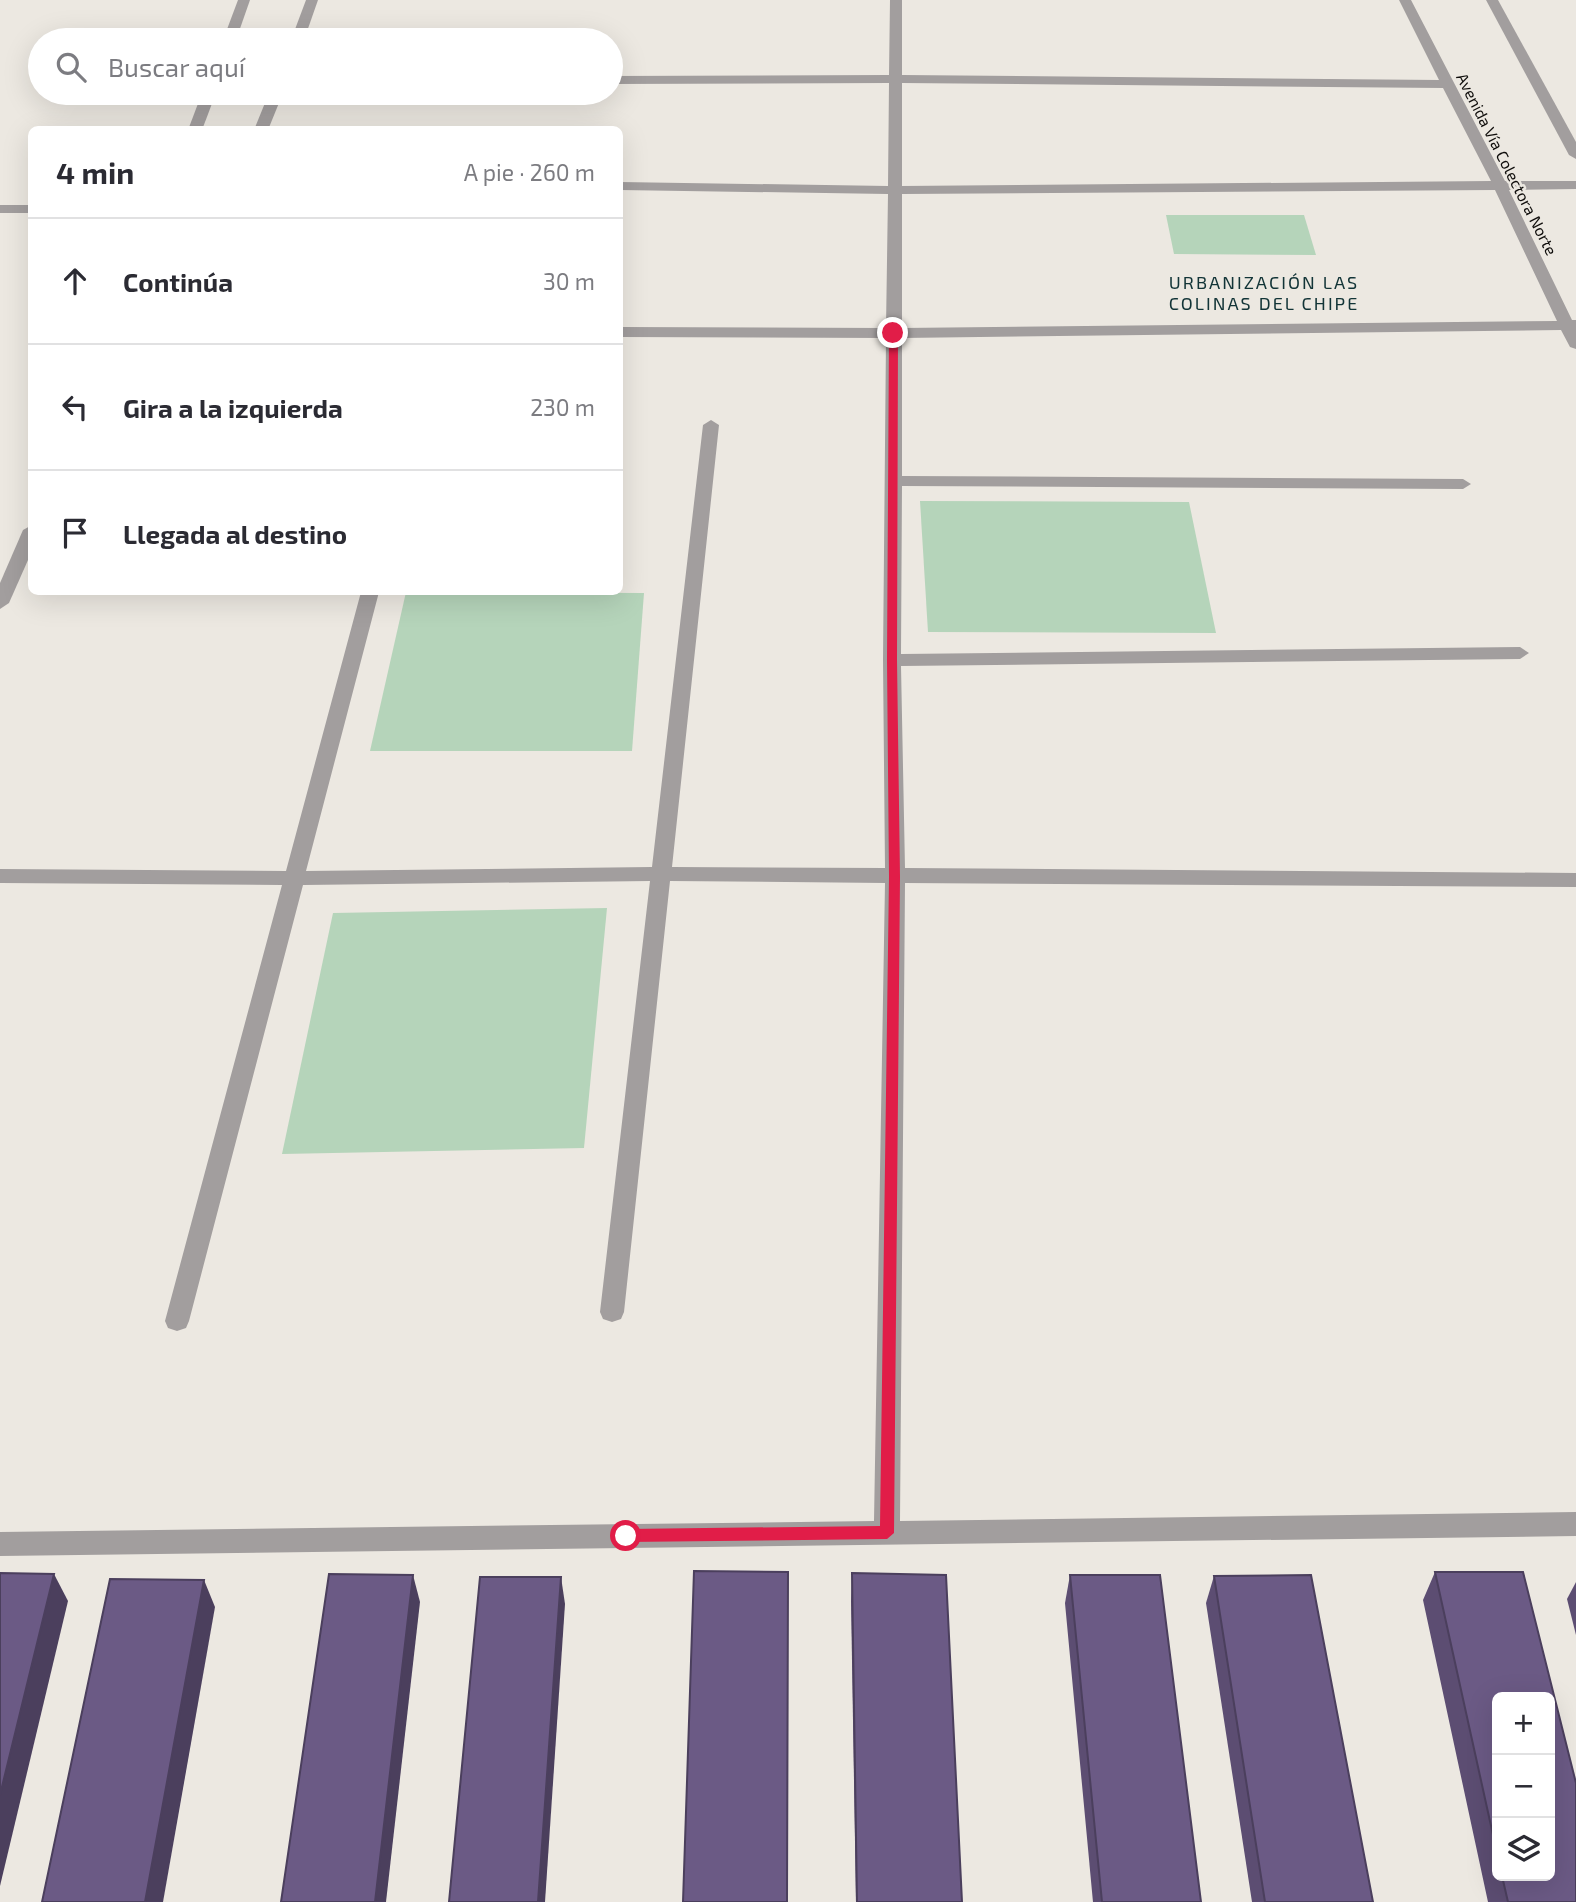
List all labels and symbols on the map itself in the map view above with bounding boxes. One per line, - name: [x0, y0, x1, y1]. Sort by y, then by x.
- street label: Avenida Vía Colectora Norte: [1453, 70, 1562, 258]
- district label: URBANIZACIÓN LAS COLINAS DEL CHIPE: [1169, 271, 1359, 314]
- route end: [877, 317, 908, 348]
- route start: [610, 1520, 641, 1551]

